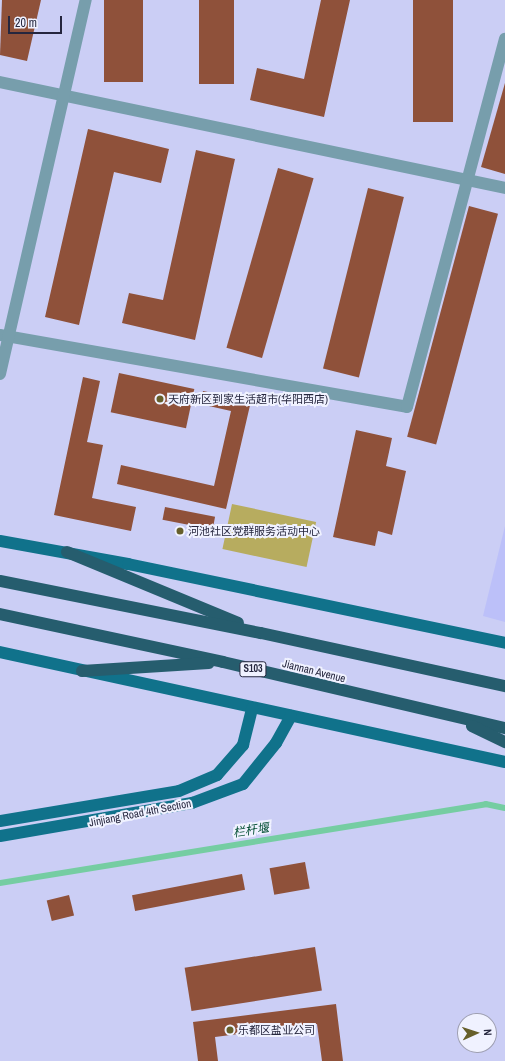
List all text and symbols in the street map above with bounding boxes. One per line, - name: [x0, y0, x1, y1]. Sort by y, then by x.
- scale bar: [10, 8, 64, 34]
- text: 20 m: [15, 15, 37, 31]
- place label: 天府新区到家生活超市(华阳西店): [168, 392, 328, 406]
- marker: 天府新区到家生活超市(华阳西店): [155, 394, 165, 404]
- place label: 河池社区党群服务活动中心: [188, 524, 320, 538]
- marker: 河池社区党群服务活动中心: [175, 526, 185, 536]
- street label: Jiannan Avenue: [281, 657, 347, 685]
- road number: S103: [239, 661, 267, 677]
- street label: Jinjiang Road 4th Section: [88, 797, 192, 829]
- water label: 栏杆堰: [232, 821, 270, 841]
- north arrow: [457, 1013, 497, 1053]
- place label: 乐都区盐业公司: [238, 1023, 315, 1037]
- marker: 乐都区盐业公司: [225, 1025, 235, 1035]
- text: N: [481, 1029, 495, 1036]

